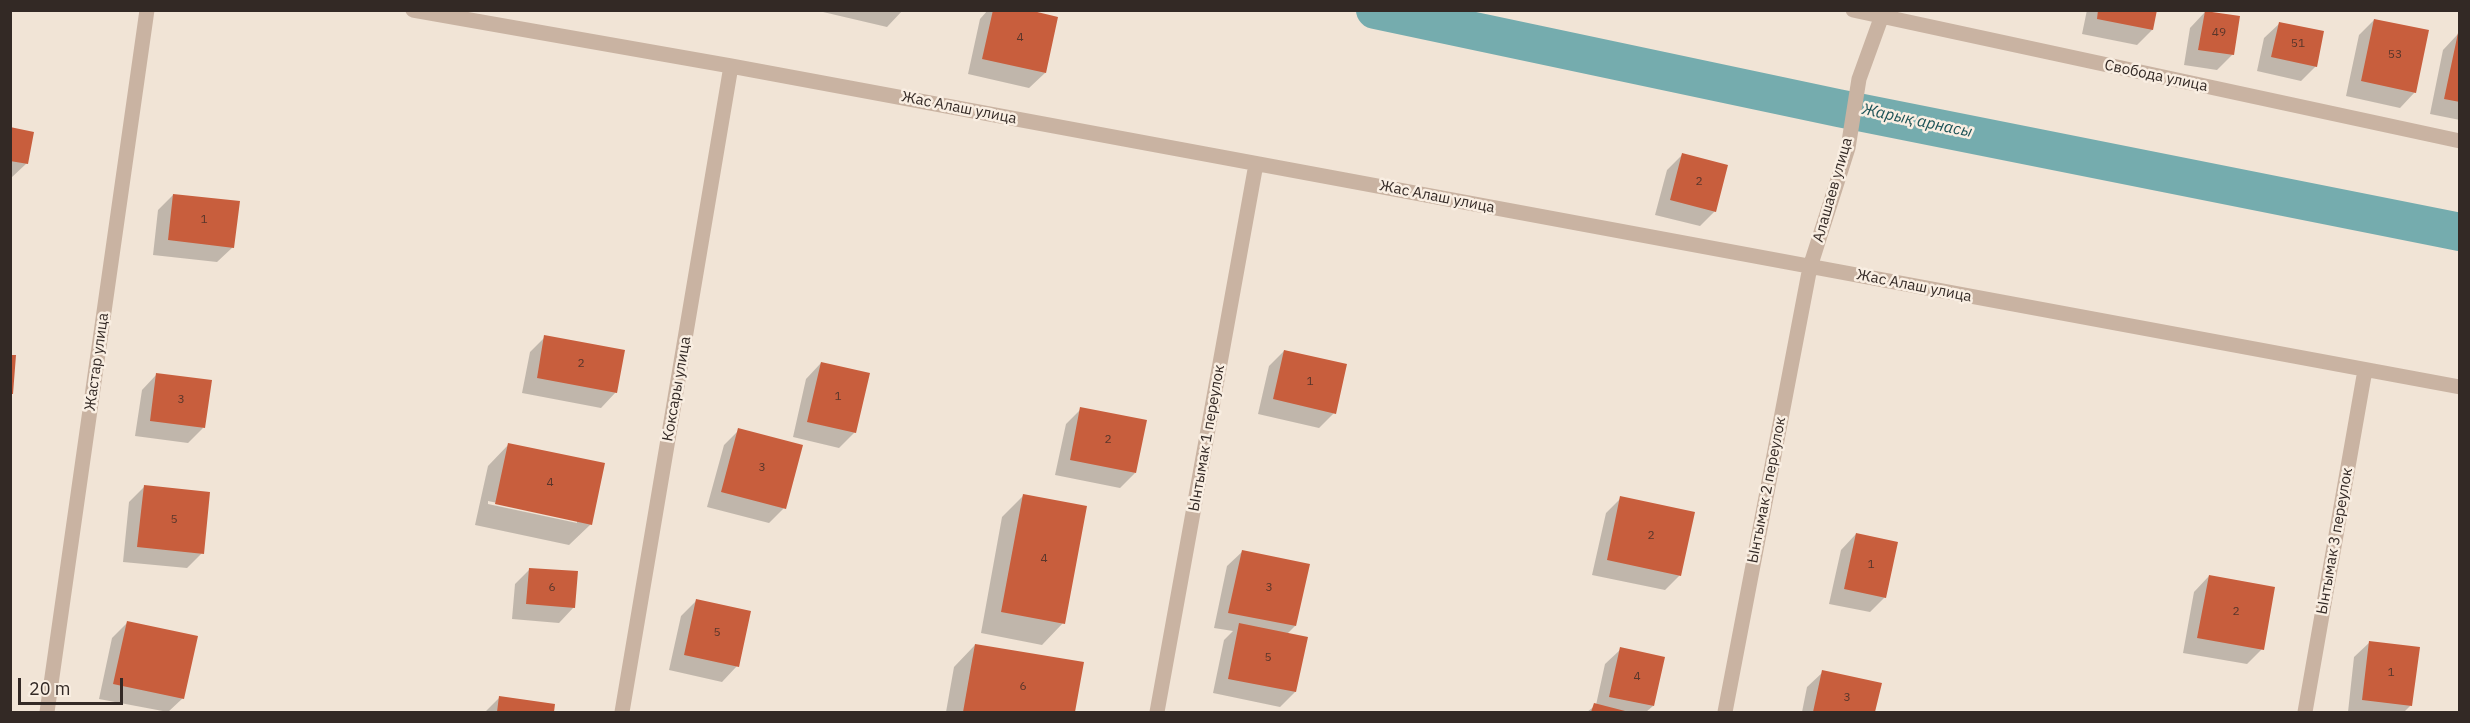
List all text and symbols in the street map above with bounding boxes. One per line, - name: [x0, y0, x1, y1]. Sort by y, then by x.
- house number: 49: [2212, 26, 2226, 40]
- house number: 4: [1016, 31, 1024, 45]
- house number: 51: [2291, 37, 2305, 51]
- house number: 53: [2388, 48, 2402, 62]
- street label: Свобода улица: [2103, 56, 2209, 96]
- street label: Жас Алаш улица: [900, 88, 1018, 128]
- water label: Жарық арнасы: [1860, 100, 1974, 142]
- street label: Алашаев улица: [1809, 136, 1857, 244]
- house number: 2: [1695, 175, 1703, 189]
- street label: Жас Алаш улица: [1378, 177, 1496, 217]
- house number: 1: [200, 213, 208, 227]
- street label: Жас Алаш улица: [1855, 266, 1973, 306]
- street label: Жастар улица: [81, 312, 113, 412]
- street label: Коксары улица: [659, 335, 695, 443]
- house number: 2: [577, 357, 585, 371]
- street label: Ынтымак 1 переулок: [1185, 363, 1229, 513]
- house number: 1: [1306, 375, 1314, 389]
- house number: 1: [834, 390, 842, 404]
- house number: 3: [177, 393, 185, 407]
- street label: Ынтымак 2 переулок: [1744, 415, 1790, 565]
- house number: 2: [1104, 433, 1112, 447]
- house number: 3: [758, 461, 766, 475]
- street label: Ынтымак 3 переулок: [2313, 466, 2357, 616]
- house number: 4: [546, 476, 554, 490]
- house number: 5: [170, 513, 178, 527]
- house number: 2: [1647, 529, 1655, 543]
- house number: 4: [1040, 552, 1048, 566]
- house number: 1: [1867, 558, 1875, 572]
- house number: 6: [548, 581, 556, 595]
- house number: 3: [1265, 581, 1273, 595]
- house number: 2: [2232, 605, 2240, 619]
- house number: 5: [713, 626, 721, 640]
- house number: 5: [1264, 651, 1272, 665]
- scale bar: [21, 666, 126, 704]
- house number: 1: [2387, 666, 2395, 680]
- house number: 4: [1633, 670, 1641, 684]
- text: 20 m: [29, 677, 71, 700]
- house number: 6: [1019, 680, 1027, 694]
- house number: 3: [1843, 691, 1851, 705]

